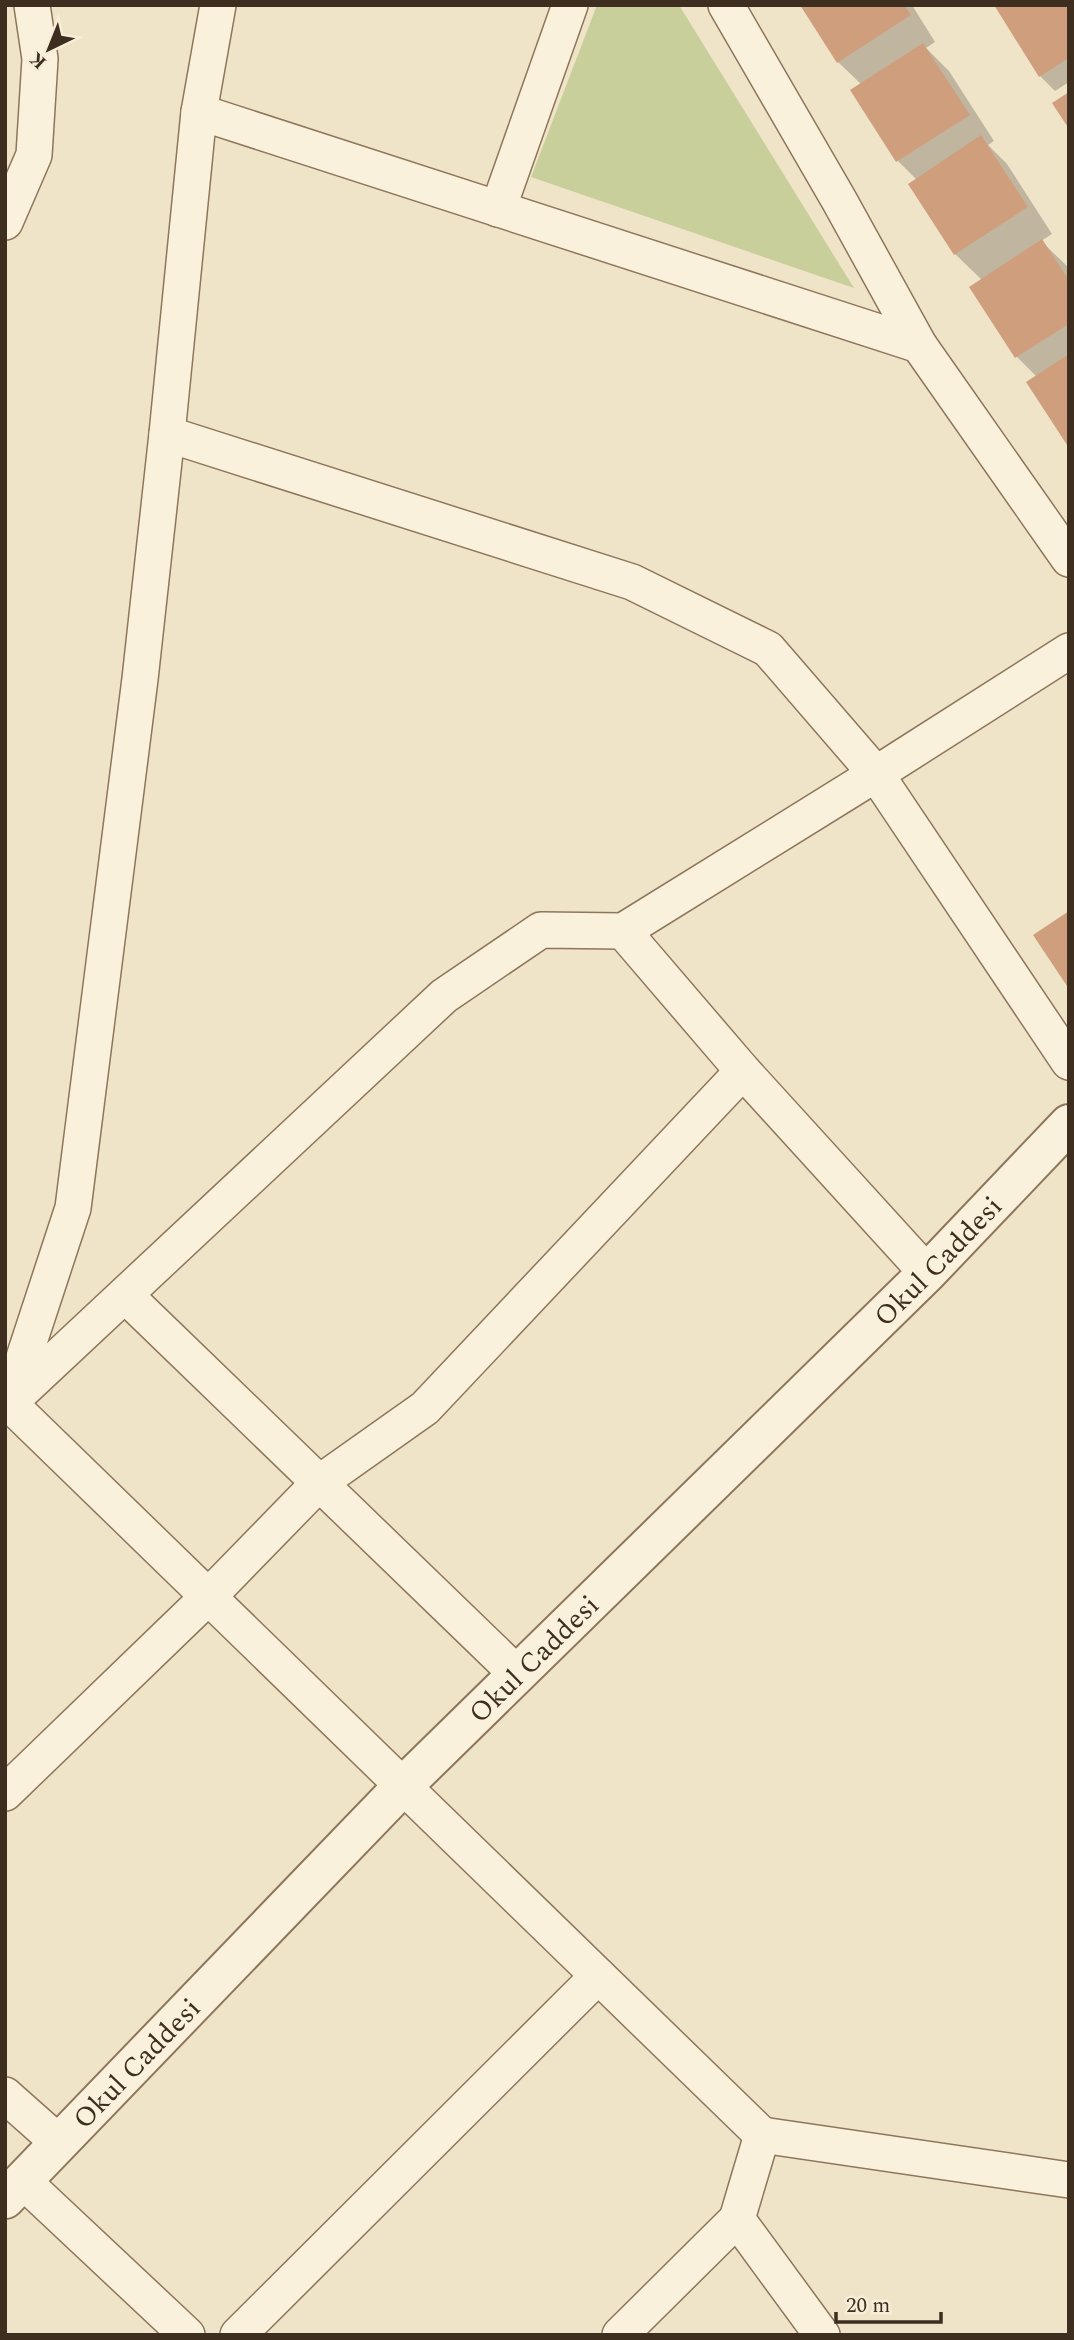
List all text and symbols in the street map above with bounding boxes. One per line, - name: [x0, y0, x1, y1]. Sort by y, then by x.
- north arrow: [14, 14, 84, 84]
- text: K: [23, 45, 54, 76]
- street label: Okul Caddesi: [864, 1186, 1013, 1337]
- street label: Okul Caddesi: [459, 1585, 610, 1734]
- street label: Okul Caddesi: [63, 1988, 211, 2140]
- scale bar: [836, 2280, 941, 2324]
- text: 20 m: [846, 2290, 890, 2322]

